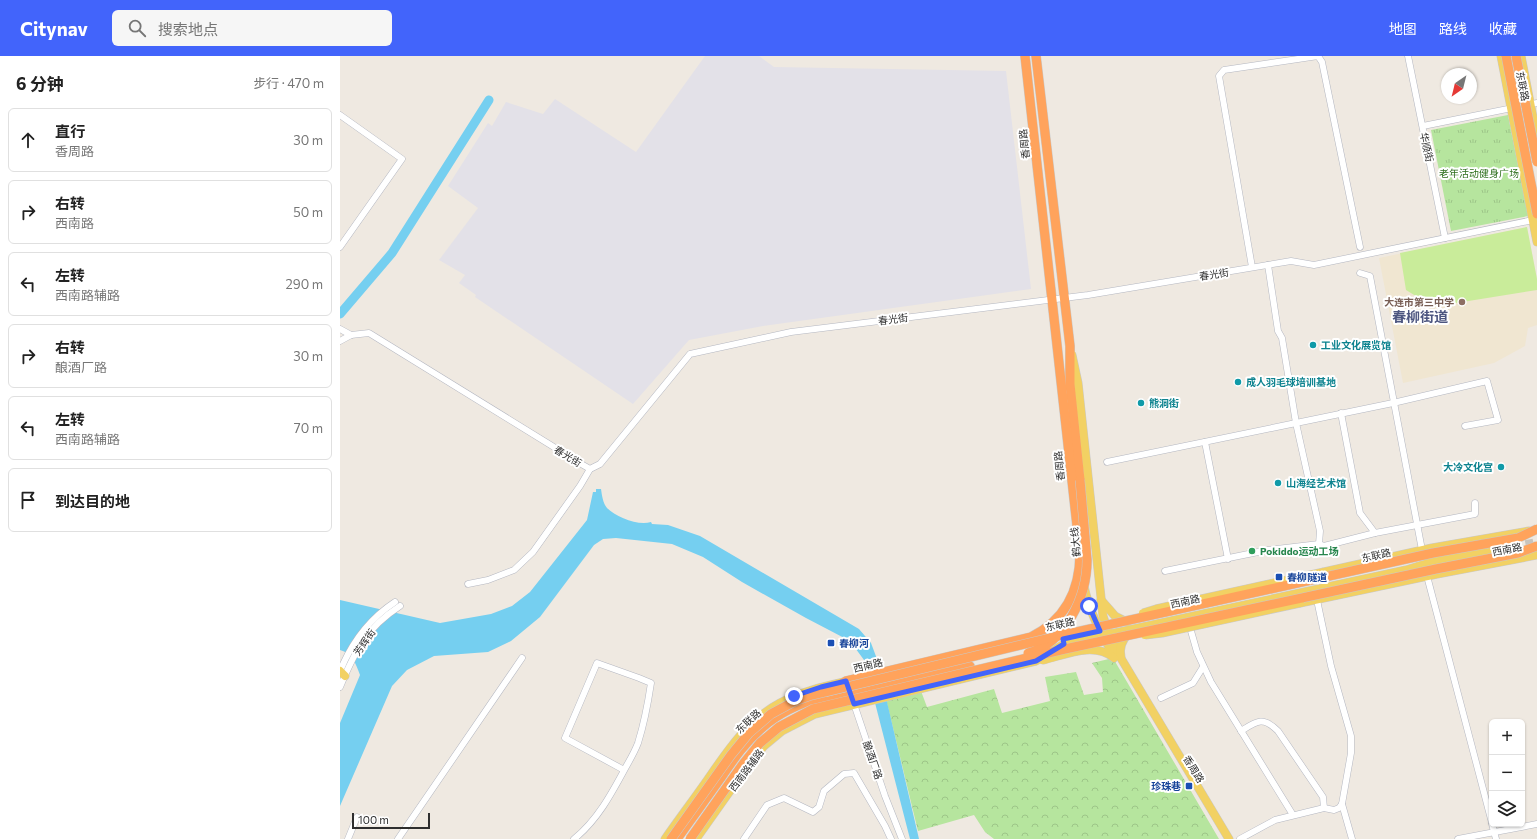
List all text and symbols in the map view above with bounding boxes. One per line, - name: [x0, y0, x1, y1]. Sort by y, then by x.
- search box: [112, 10, 392, 46]
- text: Citynav: [20, 17, 88, 40]
- icon: search: [126, 17, 148, 39]
- text: 搜索地点: [158, 20, 218, 38]
- text: 地图: [1389, 20, 1417, 37]
- text: 路线: [1439, 20, 1467, 37]
- text: 收藏: [1489, 20, 1517, 37]
- north arrow: [1441, 68, 1477, 104]
- street label: 东联路: [1514, 70, 1532, 102]
- text: 6 分钟: [16, 73, 64, 94]
- text: 步行 · 470 m: [253, 75, 324, 91]
- text: 直行: [55, 122, 85, 140]
- street label: 香周路: [1016, 128, 1032, 160]
- icon: ahead: [17, 129, 39, 151]
- street label: 华顺街: [1418, 131, 1436, 163]
- text: 30 m: [293, 132, 323, 148]
- text: 香周路: [55, 143, 94, 159]
- park label: 老年活动健身广场: [1439, 167, 1519, 179]
- text: 右转: [55, 194, 85, 212]
- icon: right: [17, 201, 39, 223]
- text: 50 m: [293, 204, 323, 220]
- text: 西南路: [55, 215, 94, 231]
- text: 左转: [55, 266, 85, 284]
- street label: 春光街: [1198, 266, 1230, 282]
- icon: left: [17, 273, 39, 295]
- text: 290 m: [286, 276, 323, 292]
- text: 西南路辅路: [55, 287, 120, 303]
- place label: 大连市第三中学: [1384, 296, 1454, 308]
- marker: 大连市第三中学: [1457, 297, 1467, 307]
- district label: 春柳街道: [1392, 308, 1448, 325]
- street label: 春光街: [877, 311, 909, 327]
- text: 右转: [55, 338, 85, 356]
- place label: 工业文化展览馆: [1321, 339, 1391, 351]
- marker: 工业文化展览馆: [1308, 340, 1318, 350]
- icon: right: [17, 345, 39, 367]
- text: 30 m: [293, 348, 323, 364]
- text: 酿酒厂路: [55, 359, 107, 375]
- place label: 成人羽毛球培训基地: [1246, 376, 1336, 388]
- marker: 成人羽毛球培训基地: [1233, 377, 1243, 387]
- place label: 熊洞街: [1149, 397, 1179, 409]
- marker: 熊洞街: [1136, 398, 1146, 408]
- text: 左转: [55, 410, 85, 428]
- icon: left: [17, 417, 39, 439]
- text: 70 m: [294, 420, 323, 436]
- text: 西南路辅路: [55, 431, 120, 447]
- street label: 春光街: [552, 443, 584, 469]
- street label: 香周路: [1051, 450, 1067, 482]
- place label: 大冷文化宫: [1443, 461, 1493, 473]
- marker: 大冷文化宫: [1496, 462, 1506, 472]
- place label: 山海经艺术馆: [1286, 477, 1346, 489]
- marker: 山海经艺术馆: [1273, 478, 1283, 488]
- icon: arrive: [17, 489, 39, 511]
- text: 到达目的地: [55, 492, 130, 510]
- street label: 鹤大线: [1068, 527, 1082, 557]
- street label: 西南路: [1491, 540, 1523, 558]
- place label: Pokiddo运动工场: [1260, 545, 1339, 557]
- marker: Pokiddo运动工场: [1247, 546, 1257, 556]
- street label: 东联路: [1360, 546, 1392, 564]
- place label: 春柳隧道: [1287, 571, 1327, 583]
- marker: 春柳隧道: [1274, 572, 1284, 582]
- street label: 西南路: [1169, 592, 1201, 610]
- route start: [1080, 597, 1098, 615]
- street label: 东联路: [1044, 615, 1076, 633]
- street label: 芳辉街: [350, 626, 378, 658]
- place label: 春柳河: [839, 637, 869, 649]
- marker: 春柳河: [826, 638, 836, 648]
- street label: 西南路: [852, 656, 884, 674]
- route end: [785, 687, 803, 705]
- street label: 东联路: [733, 706, 763, 736]
- map controls: [1489, 719, 1525, 827]
- button: +: [1489, 719, 1525, 755]
- street label: 酿酒厂路: [861, 739, 885, 781]
- street label: 西南路辅路: [726, 746, 766, 794]
- street label: 香周路: [1181, 753, 1207, 785]
- button: −: [1489, 755, 1525, 791]
- place label: 珍珠巷: [1151, 780, 1181, 792]
- marker: 珍珠巷: [1184, 781, 1194, 791]
- button: layers: [1489, 791, 1525, 827]
- scale bar: [352, 811, 430, 830]
- text: 100 m: [358, 813, 389, 826]

